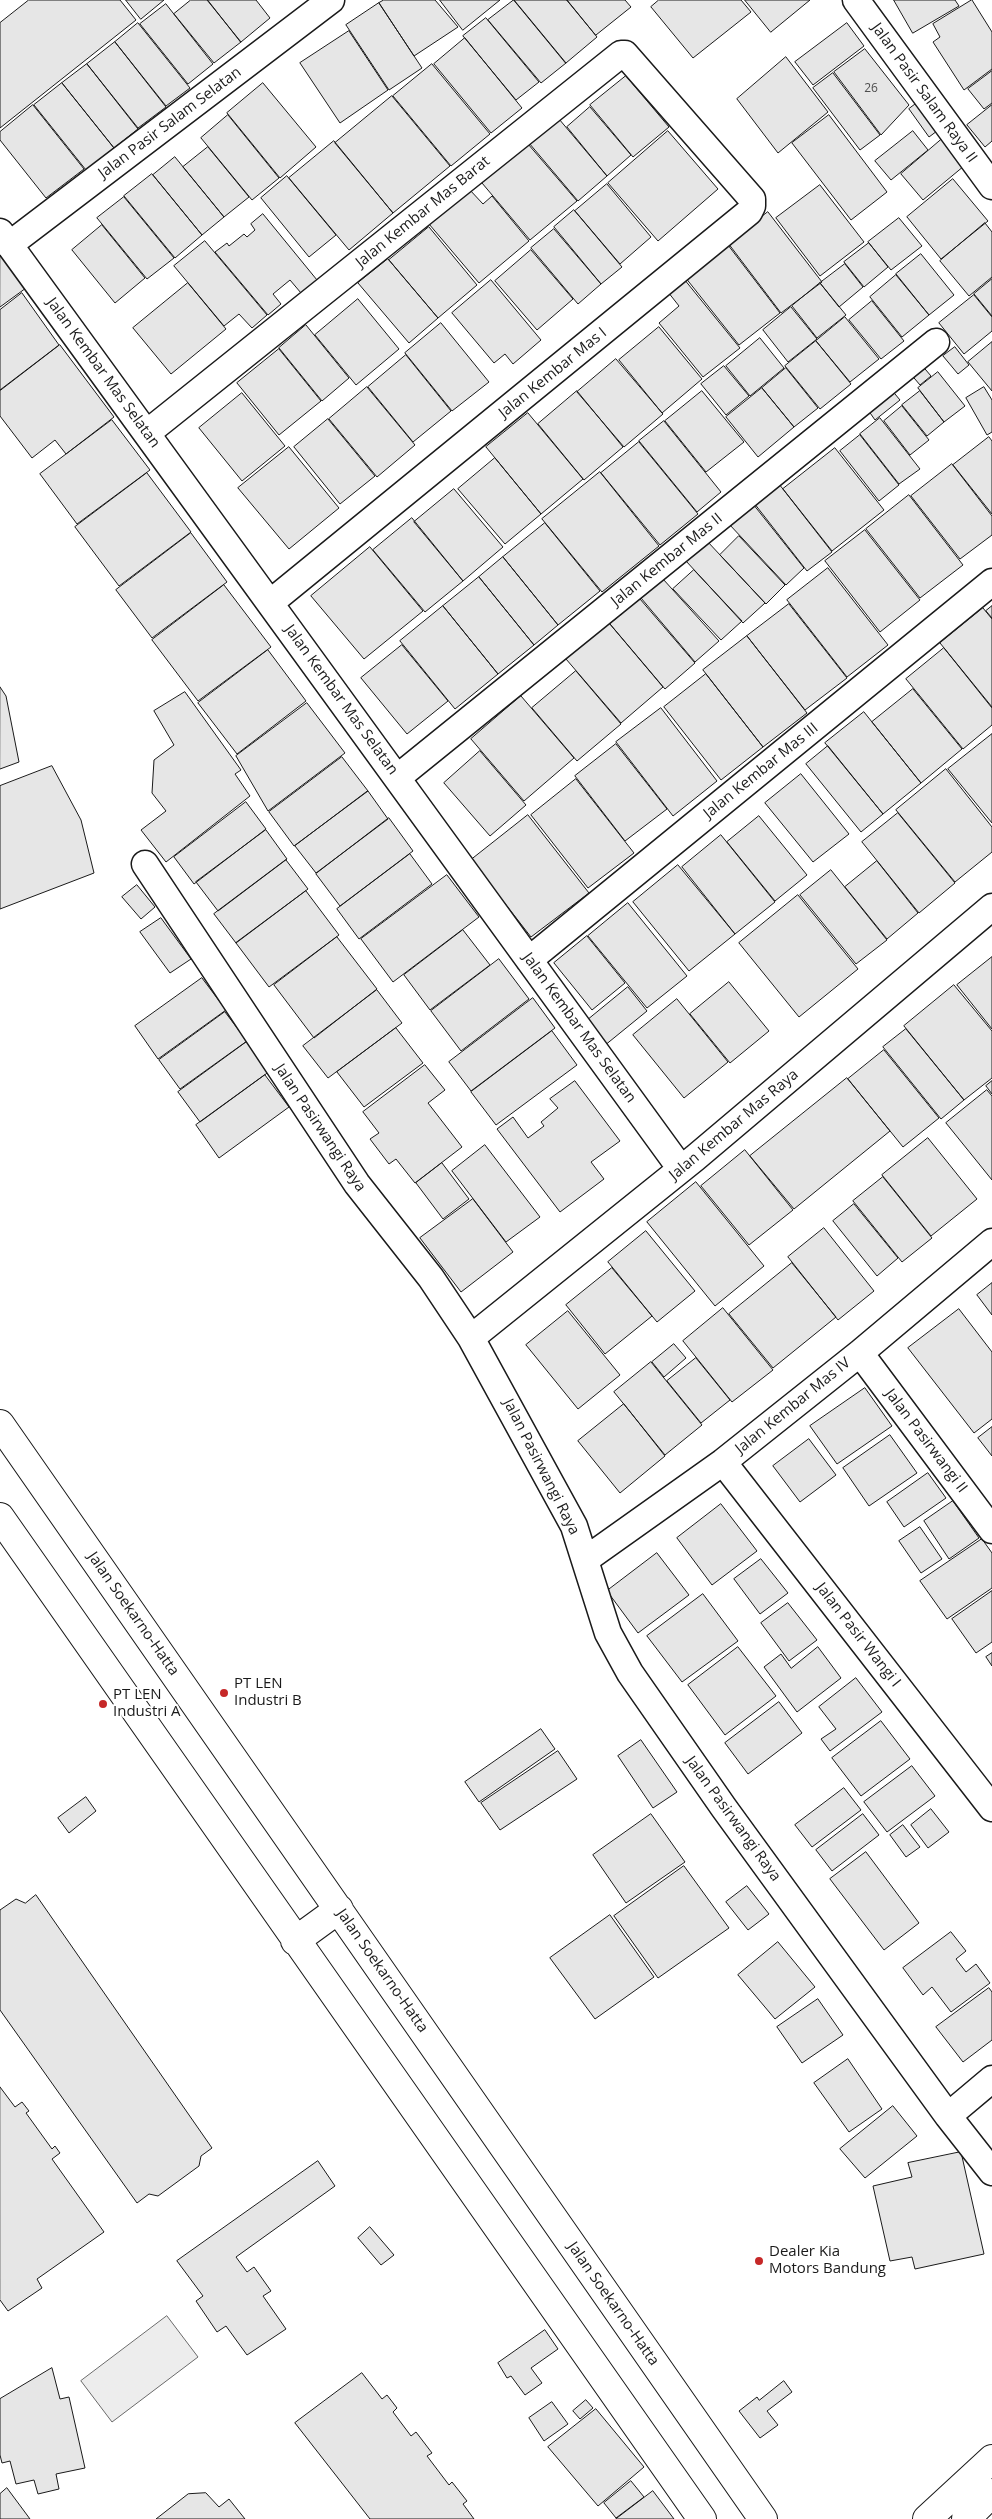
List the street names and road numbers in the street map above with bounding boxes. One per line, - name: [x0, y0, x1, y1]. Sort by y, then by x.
- street label: Jalan Pasir Salam Raya II: [867, 20, 981, 166]
- street label: Jalan Pasir Salam Selatan: [95, 63, 245, 183]
- street label: Jalan Kembar Mas Barat: [352, 152, 494, 272]
- street label: Jalan Kembar Mas Selatan: [42, 294, 164, 452]
- street label: Jalan Kembar Mas I: [495, 324, 611, 422]
- street label: Jalan Kembar Mas II: [608, 510, 726, 610]
- street label: Jalan Kembar Mas Selatan: [280, 621, 402, 779]
- street label: Jalan Kembar Mas III: [700, 719, 822, 823]
- street label: Jalan Kembar Mas Selatan: [518, 949, 640, 1107]
- street label: Jalan Pasirwangi Raya: [270, 1061, 370, 1195]
- street label: Jalan Kembar Mas Raya: [666, 1066, 802, 1184]
- street label: Jalan Kembar Mas IV: [732, 1354, 854, 1458]
- street label: Jalan Pasirwangi II: [881, 1386, 971, 1496]
- street label: Jalan Pasirwangi Raya: [499, 1396, 583, 1538]
- street label: Jalan Soekarno-Hatta: [83, 1549, 183, 1679]
- street label: Jalan Pasir Wangi I: [812, 1579, 904, 1691]
- street label: Jalan Pasirwangi Raya: [682, 1753, 784, 1885]
- street label: Jalan Soekarno-Hatta: [332, 1906, 432, 2036]
- street label: Jalan Soekarno-Hatta: [563, 2239, 663, 2369]

